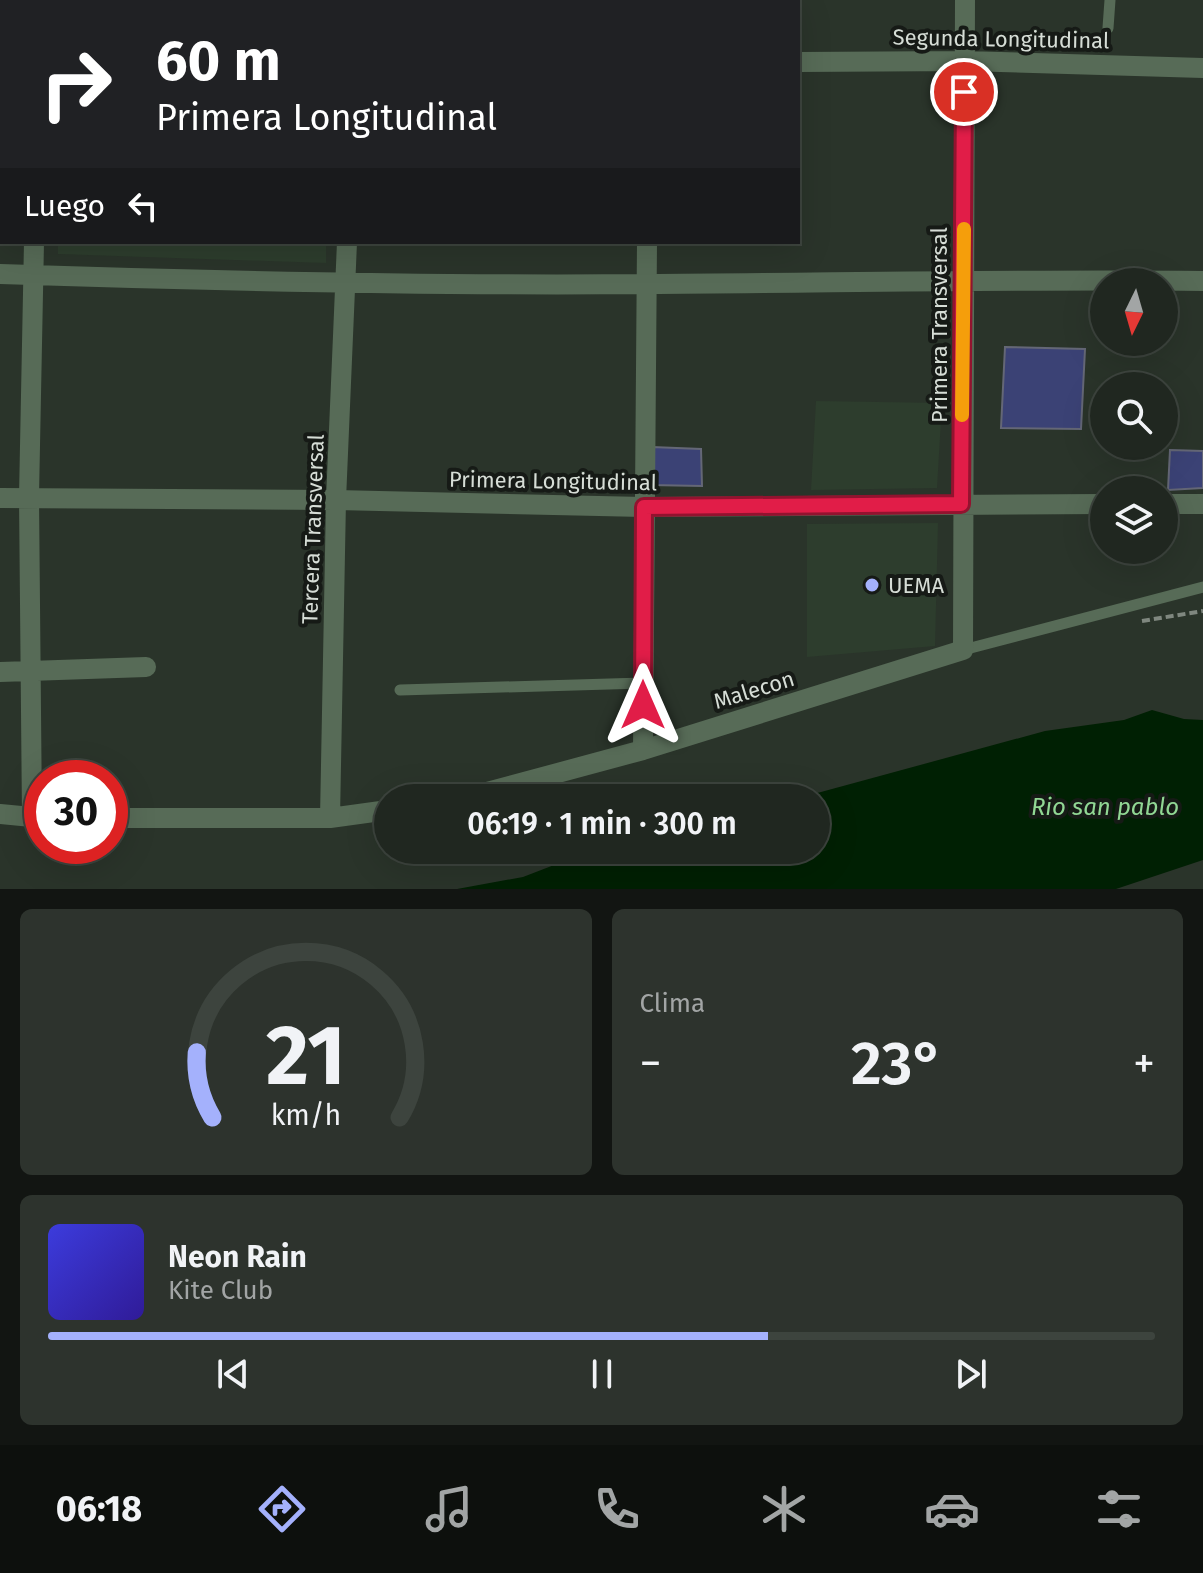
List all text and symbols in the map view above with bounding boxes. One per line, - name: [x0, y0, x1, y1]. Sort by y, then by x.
- street label: Segunda Longitudinal: [892, 24, 1110, 54]
- text: 60 m: [156, 28, 281, 95]
- icon: right: [24, 32, 128, 136]
- pin: [930, 58, 998, 126]
- icon: arrive: [942, 70, 986, 114]
- text: Primera Longitudinal: [156, 96, 497, 140]
- icon: left: [121, 184, 165, 228]
- text: Luego: [24, 188, 105, 224]
- street label: Primera Transversal: [926, 227, 953, 423]
- north arrow: [1090, 268, 1178, 356]
- map controls: [1090, 268, 1178, 564]
- button: search: [1090, 372, 1178, 460]
- street label: Tercera Transversal: [296, 434, 330, 624]
- street label: Primera Longitudinal: [449, 466, 657, 496]
- button: layers: [1090, 476, 1178, 564]
- place label: UEMA: [888, 572, 944, 599]
- marker: UEMA: [863, 576, 881, 594]
- position arrow: [601, 663, 685, 747]
- street label: Malecon: [710, 665, 798, 715]
- speed limit sign: 30: [24, 760, 128, 864]
- water label: Rio san pablo: [1031, 793, 1179, 821]
- text: 06:19 · 1 min · 300 m: [467, 806, 737, 842]
- text: Clima: [640, 988, 705, 1019]
- text: 21: [266, 1006, 346, 1106]
- text: 23°: [851, 1028, 944, 1100]
- text: −: [640, 1037, 662, 1090]
- text: +: [1133, 1037, 1155, 1090]
- text: km/h: [270, 1098, 341, 1133]
- text: Neon Rain: [168, 1239, 307, 1275]
- text: Kite Club: [168, 1275, 273, 1306]
- icon: previous: [211, 1352, 255, 1396]
- icon: pause: [580, 1352, 624, 1396]
- icon: next: [949, 1352, 993, 1396]
- icon: directions: [254, 1481, 310, 1537]
- icon: music: [421, 1481, 477, 1537]
- icon: phone: [589, 1481, 645, 1537]
- icon: climate: [756, 1481, 812, 1537]
- icon: car: [924, 1481, 980, 1537]
- icon: filters: [1091, 1481, 1147, 1537]
- text: 06:18: [56, 1487, 142, 1531]

